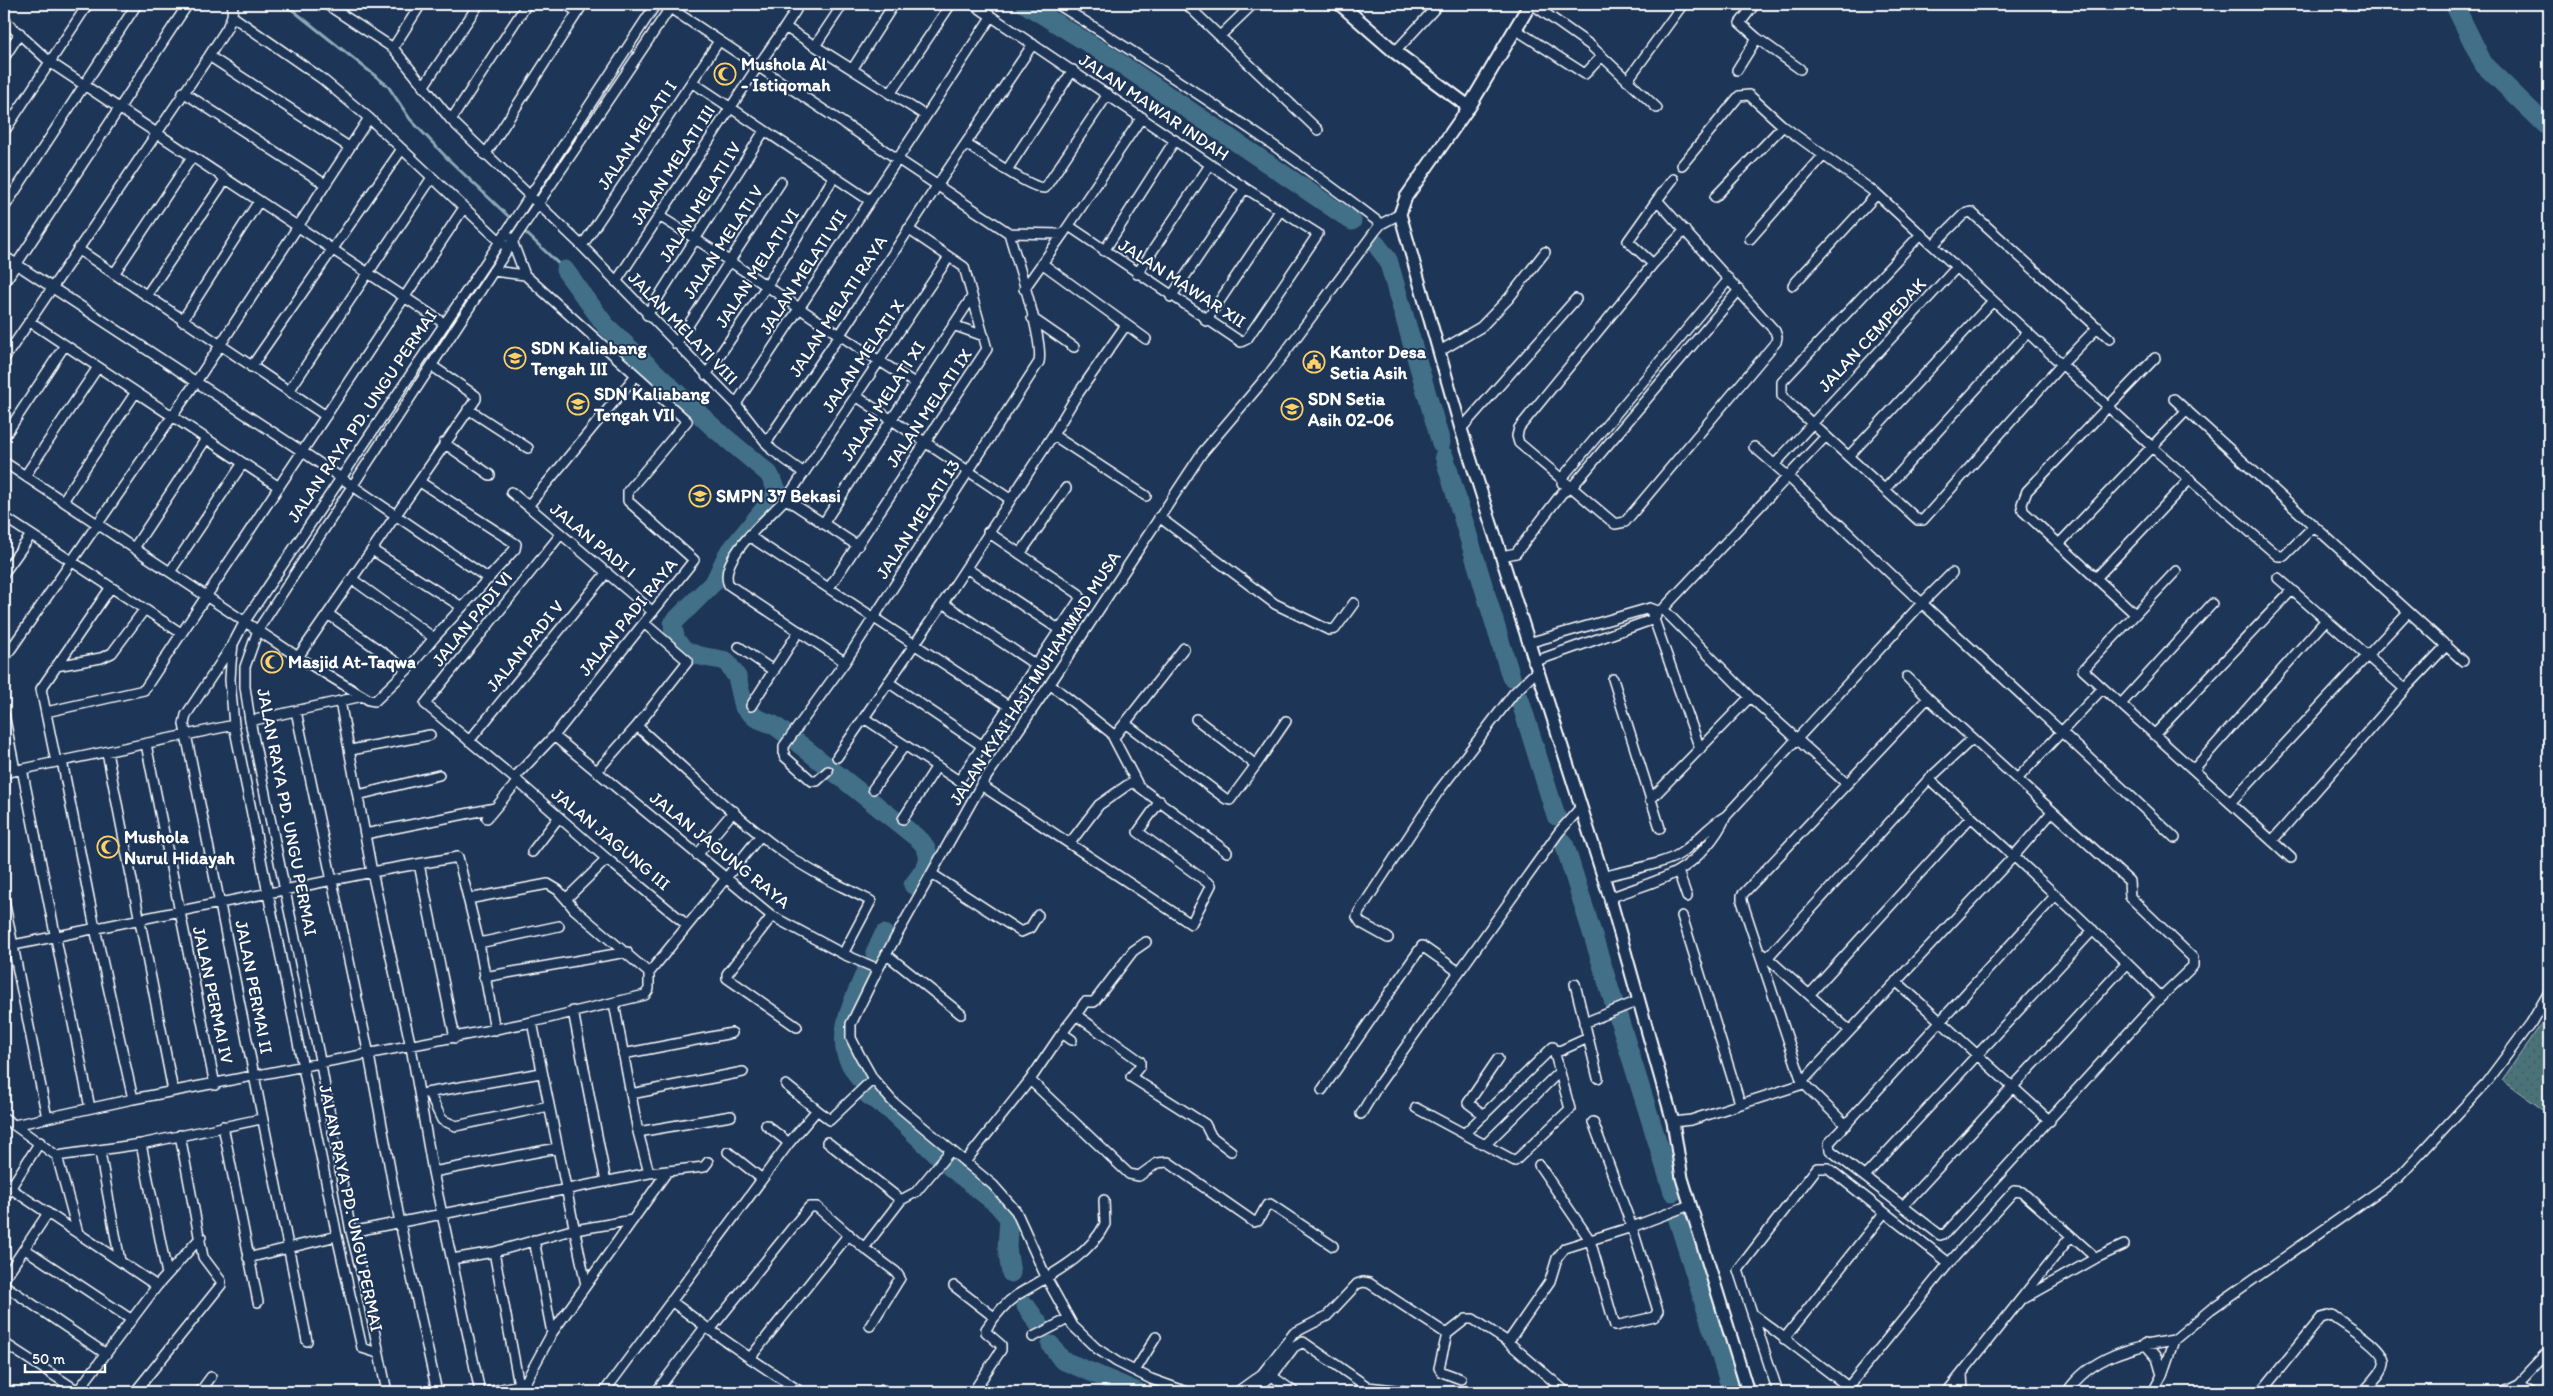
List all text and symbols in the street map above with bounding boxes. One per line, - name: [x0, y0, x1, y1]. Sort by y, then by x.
- street label: JALAN MAWAR INDAH: [1075, 48, 1233, 166]
- place label: Mushola Al - Istiqomah: [741, 53, 831, 96]
- mosque icon: Mushola Al - Istiqomah: [713, 62, 737, 86]
- street label: JALAN MELATI I: [592, 76, 682, 194]
- street label: JALAN MELATI III: [626, 101, 720, 229]
- street label: JALAN MELATI IV: [654, 137, 746, 266]
- street label: JALAN MELATI V: [678, 181, 768, 303]
- street label: JALAN MELATI VI: [710, 204, 804, 332]
- street label: JALAN MELATI VII: [754, 205, 852, 339]
- street label: JALAN MELATI RAYA: [784, 231, 892, 381]
- street label: JALAN MAWAR XII: [1114, 234, 1250, 332]
- street label: JALAN MELATI VIII: [623, 267, 743, 389]
- street label: JALAN CEMPEDAK: [1813, 273, 1931, 397]
- street label: JALAN MELATI X: [817, 295, 909, 417]
- street label: JALAN RAYA PD. UNGU PERMAI: [282, 305, 442, 527]
- place label: SDN Kaliabang Tengah III: [530, 337, 648, 380]
- street label: JALAN MELATI XI: [836, 337, 930, 465]
- place label: Kantor Desa Setia Asih: [1330, 341, 1427, 384]
- street label: JALAN MELATI IX: [881, 344, 977, 472]
- school or university icon: SDN Kaliabang Tengah III: [503, 346, 527, 370]
- public building icon: Kantor Desa Setia Asih: [1302, 350, 1326, 374]
- place label: SDN Kaliabang Tengah VII: [593, 383, 711, 426]
- place label: SDN Setia Asih 02-06: [1307, 388, 1394, 431]
- school or university icon: SDN Kaliabang Tengah VII: [566, 392, 590, 416]
- school or university icon: SDN Setia Asih 02-06: [1280, 397, 1304, 421]
- street label: JALAN MELATI 13: [871, 455, 965, 583]
- school or university icon: SMPN 37 Bekasi: [688, 484, 712, 508]
- place label: SMPN 37 Bekasi: [716, 485, 841, 507]
- street label: JALAN PADI I: [546, 498, 640, 582]
- street label: JALAN KYAI HAJI MUHAMMAD MUSA: [944, 546, 1126, 809]
- street label: JALAN PADI RAYA: [574, 553, 683, 680]
- street label: JALAN PADI VI: [427, 567, 517, 671]
- street label: JALAN PADI V: [481, 595, 569, 696]
- mosque icon: Masjid At-Taqwa: [260, 650, 284, 674]
- place label: Masjid At-Taqwa: [288, 651, 416, 673]
- street label: JALAN RAYA PD. UNGU PERMAI: [252, 686, 322, 938]
- street label: JALAN JAGUNG III: [547, 783, 675, 895]
- street label: JALAN JAGUNG RAYA: [645, 787, 795, 914]
- place label: Mushola Nurul Hidayah: [124, 826, 236, 869]
- mosque icon: Mushola Nurul Hidayah: [96, 835, 120, 859]
- street label: JALAN PERMAI II: [230, 918, 278, 1056]
- street label: JALAN PERMAI IV: [188, 924, 238, 1066]
- street label: JALAN RAYA PD. UNGU PERMAI: [314, 1082, 388, 1334]
- scale bar: [25, 1341, 105, 1373]
- text: 50 m: [32, 1350, 65, 1368]

